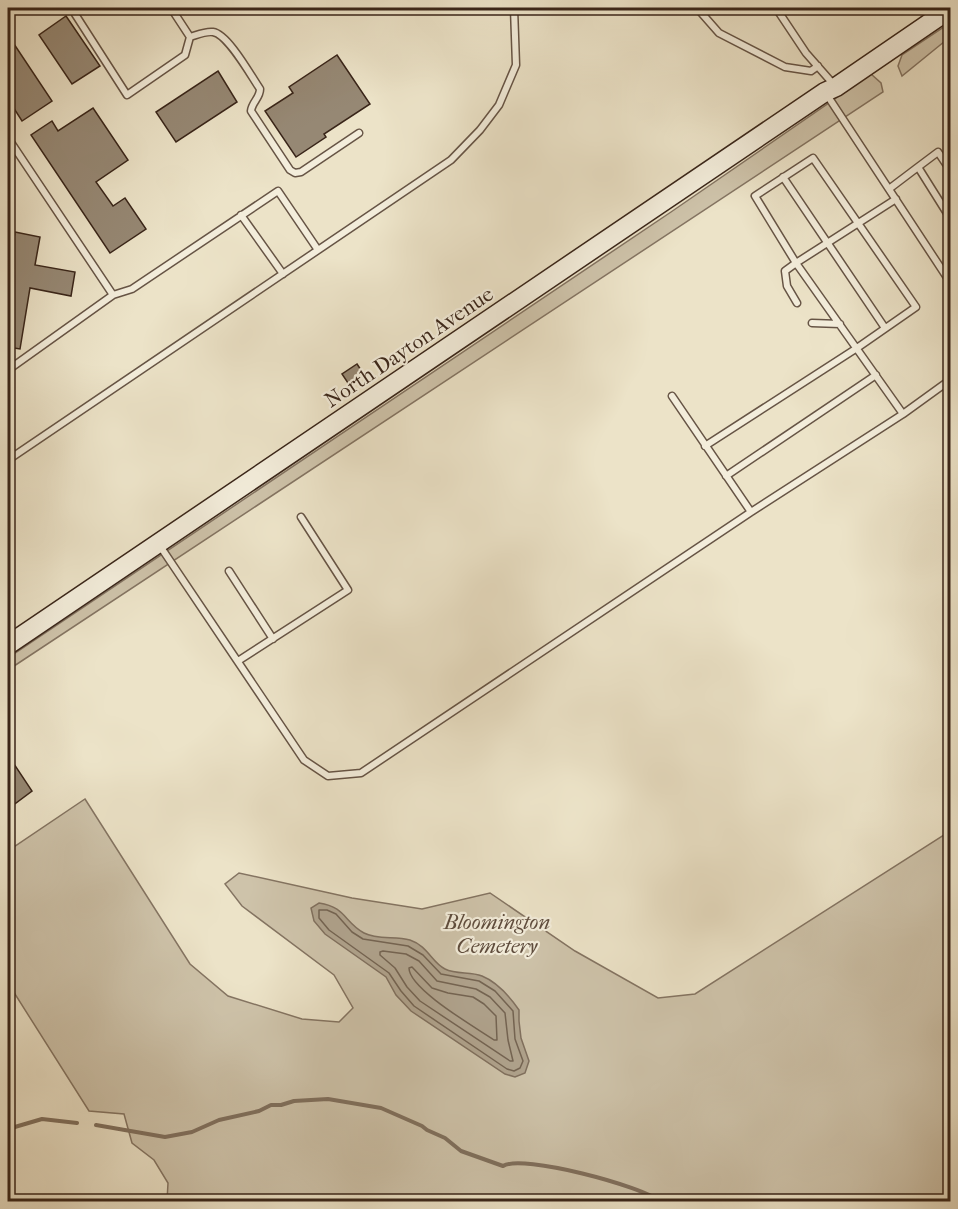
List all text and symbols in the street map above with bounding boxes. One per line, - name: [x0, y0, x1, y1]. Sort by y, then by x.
- street label: North Dayton Avenue: [320, 282, 498, 412]
- park label: Bloomington Cemetery: [443, 910, 550, 958]

